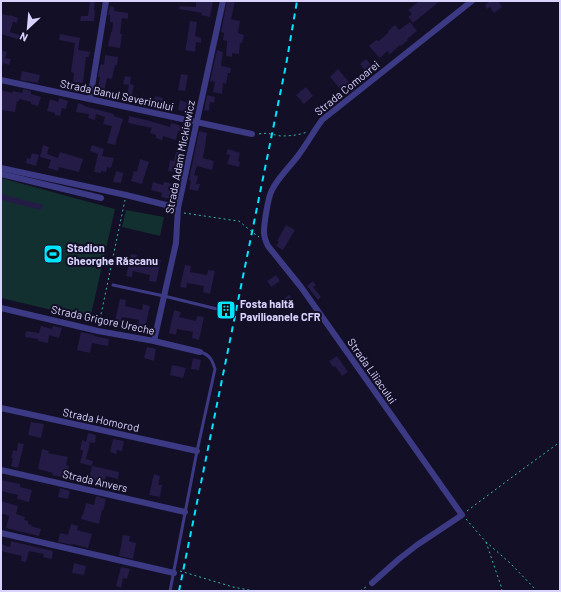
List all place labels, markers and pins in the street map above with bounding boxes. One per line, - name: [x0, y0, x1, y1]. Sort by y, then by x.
- place label: Stadion Gheorghe Răscanu: [67, 241, 158, 267]
- sports icon: Stadion Gheorghe Răscanu: [42, 243, 64, 265]
- place label: Fosta haltă Pavilioanele CFR: [240, 297, 321, 323]
- building icon: Fosta haltă Pavilioanele CFR: [215, 299, 237, 321]

